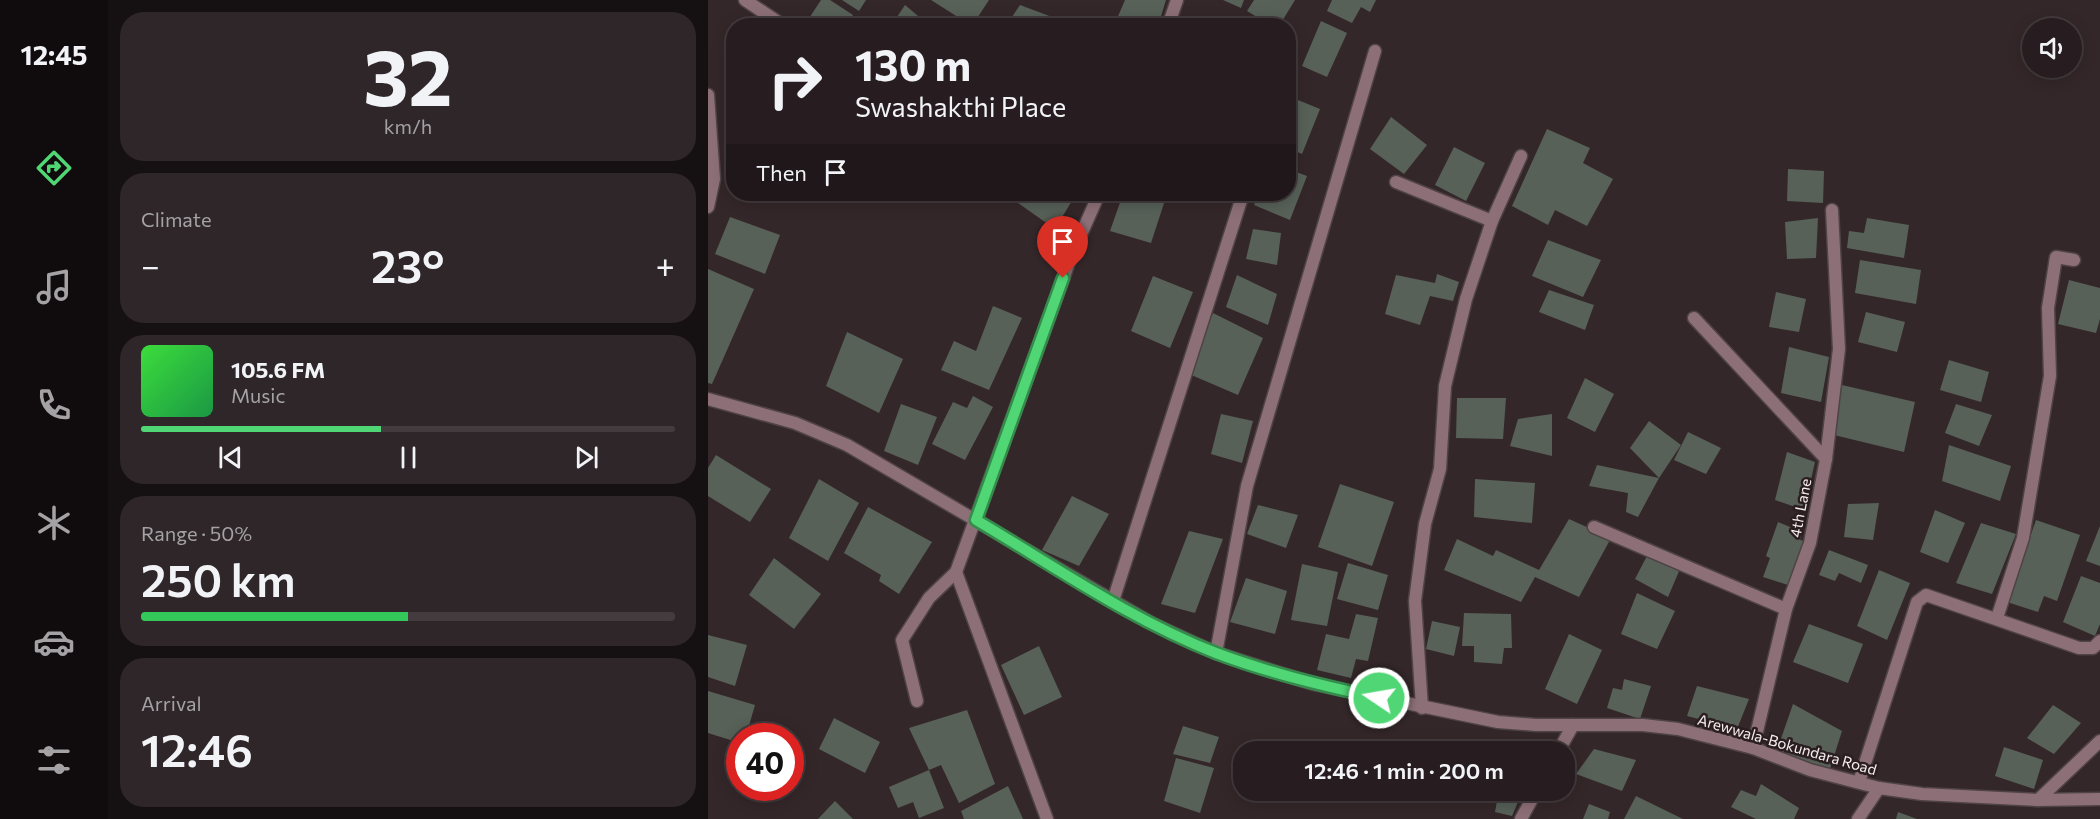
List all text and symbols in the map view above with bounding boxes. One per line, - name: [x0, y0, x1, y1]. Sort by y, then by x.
- map controls: [2022, 18, 2082, 78]
- button: sound: [2022, 18, 2082, 78]
- text: 32: [363, 27, 453, 122]
- text: 12:45: [20, 38, 88, 71]
- text: 130 m: [855, 38, 971, 90]
- icon: right: [756, 42, 834, 120]
- text: Swashakthi Place: [855, 90, 1066, 123]
- text: km/h: [384, 114, 432, 138]
- icon: directions: [33, 147, 75, 189]
- icon: arrive: [819, 156, 852, 189]
- text: Then: [756, 159, 807, 186]
- text: Climate: [141, 207, 211, 231]
- pin: [1037, 216, 1088, 278]
- icon: arrive: [1046, 225, 1079, 258]
- text: 23°: [371, 237, 444, 292]
- text: −: [141, 244, 160, 285]
- text: +: [656, 244, 675, 285]
- icon: music: [33, 266, 75, 308]
- text: 105.6 FM: [231, 356, 325, 383]
- text: Music: [231, 383, 285, 407]
- icon: phone: [33, 384, 75, 426]
- icon: previous: [214, 441, 247, 474]
- icon: pause: [392, 441, 425, 474]
- icon: next: [570, 441, 603, 474]
- street label: 4th Lane: [1786, 477, 1815, 539]
- icon: climate: [33, 502, 75, 544]
- text: Range · 50%: [141, 521, 252, 545]
- text: 250 km: [141, 551, 295, 606]
- icon: car: [33, 621, 75, 663]
- position arrow: [1347, 666, 1411, 730]
- text: Arrival: [141, 691, 202, 715]
- street label: Arewwala-Bokundara Road: [1696, 710, 1879, 778]
- text: 12:46: [141, 721, 253, 776]
- speed limit sign: 40: [726, 723, 804, 801]
- icon: filters: [33, 739, 75, 781]
- text: 12:46 · 1 min · 200 m: [1304, 757, 1504, 784]

